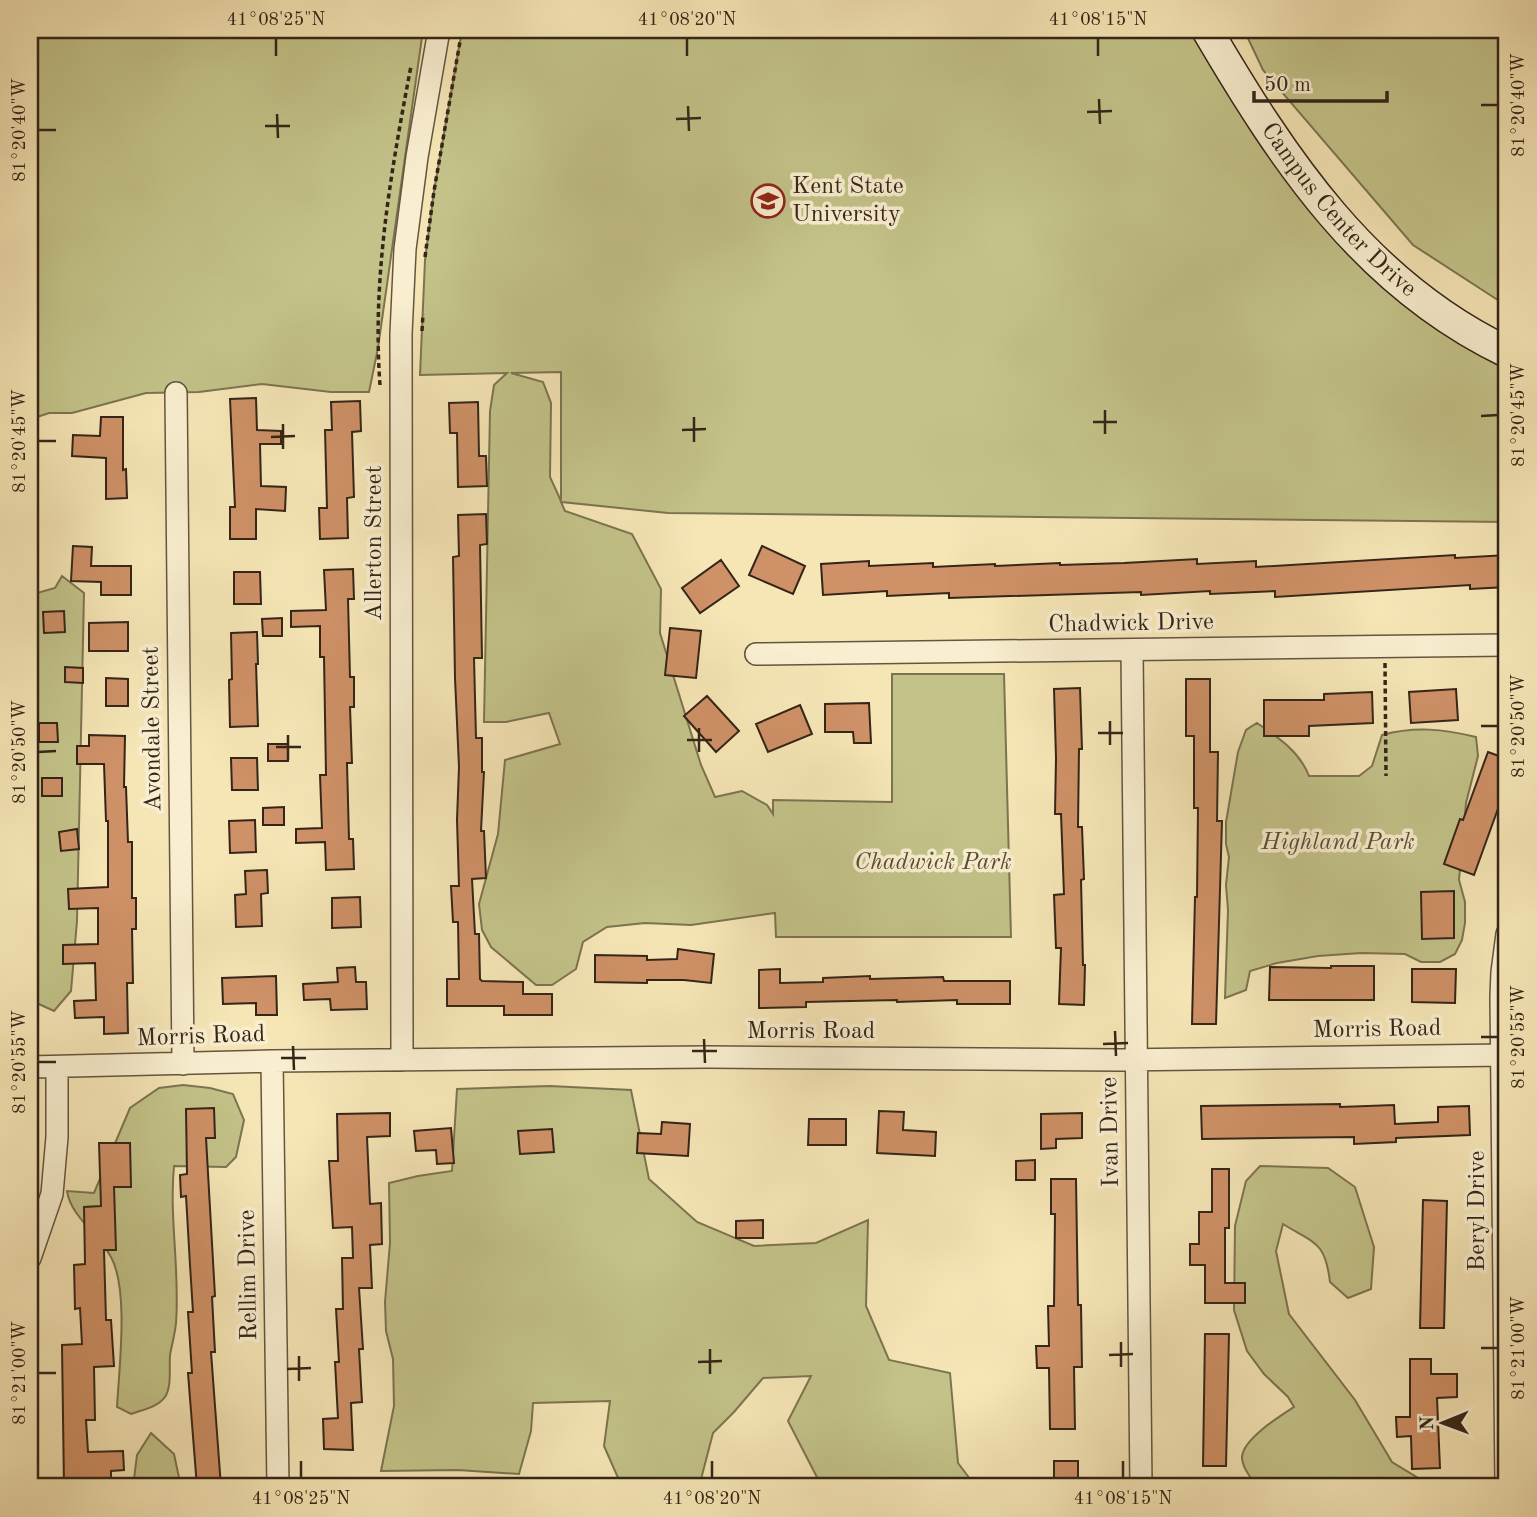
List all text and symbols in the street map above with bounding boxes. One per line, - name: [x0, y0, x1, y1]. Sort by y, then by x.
- text: 41°08'25"N: [227, 11, 325, 29]
- text: 41°08'20"N: [638, 11, 736, 29]
- text: 41°08'15"N: [1049, 11, 1147, 29]
- text: 81°20'40"W: [1510, 53, 1528, 157]
- scale bar: [1254, 60, 1386, 104]
- text: 50 m: [1264, 75, 1311, 96]
- text: 81°20'40"W: [11, 78, 29, 182]
- street label: Campus Center Drive: [1256, 119, 1420, 302]
- place label: Kent State University: [792, 175, 904, 227]
- school or university icon: Kent State University: [749, 182, 787, 220]
- text: 81°20'45"W: [1510, 363, 1528, 467]
- text: 81°20'45"W: [11, 389, 29, 493]
- street label: Allerton Street: [363, 465, 387, 621]
- street label: Chadwick Drive: [1048, 611, 1214, 637]
- street label: Avondale Street: [140, 646, 166, 812]
- text: 81°20'50"W: [1510, 674, 1528, 778]
- text: 81°20'50"W: [11, 700, 29, 804]
- park label: Highland Park: [1260, 831, 1415, 855]
- park label: Chadwick Park: [854, 851, 1012, 875]
- text: 81°20'55"W: [1510, 985, 1528, 1089]
- text: 81°20'55"W: [11, 1010, 29, 1114]
- street label: Morris Road: [1312, 1017, 1442, 1043]
- street label: Morris Road: [747, 1020, 875, 1044]
- street label: Morris Road: [136, 1023, 266, 1051]
- street label: Ivan Drive: [1098, 1077, 1124, 1187]
- street label: Beryl Drive: [1466, 1150, 1490, 1272]
- street label: Rellim Drive: [236, 1209, 262, 1341]
- text: 81°21'00"W: [1510, 1296, 1528, 1400]
- text: 81°21'00"W: [11, 1321, 29, 1425]
- north arrow: [1408, 1388, 1478, 1458]
- text: N: [1419, 1415, 1438, 1431]
- text: 41°08'25"N: [252, 1490, 350, 1508]
- text: 41°08'20"N: [663, 1490, 761, 1508]
- text: 41°08'15"N: [1074, 1490, 1172, 1508]

